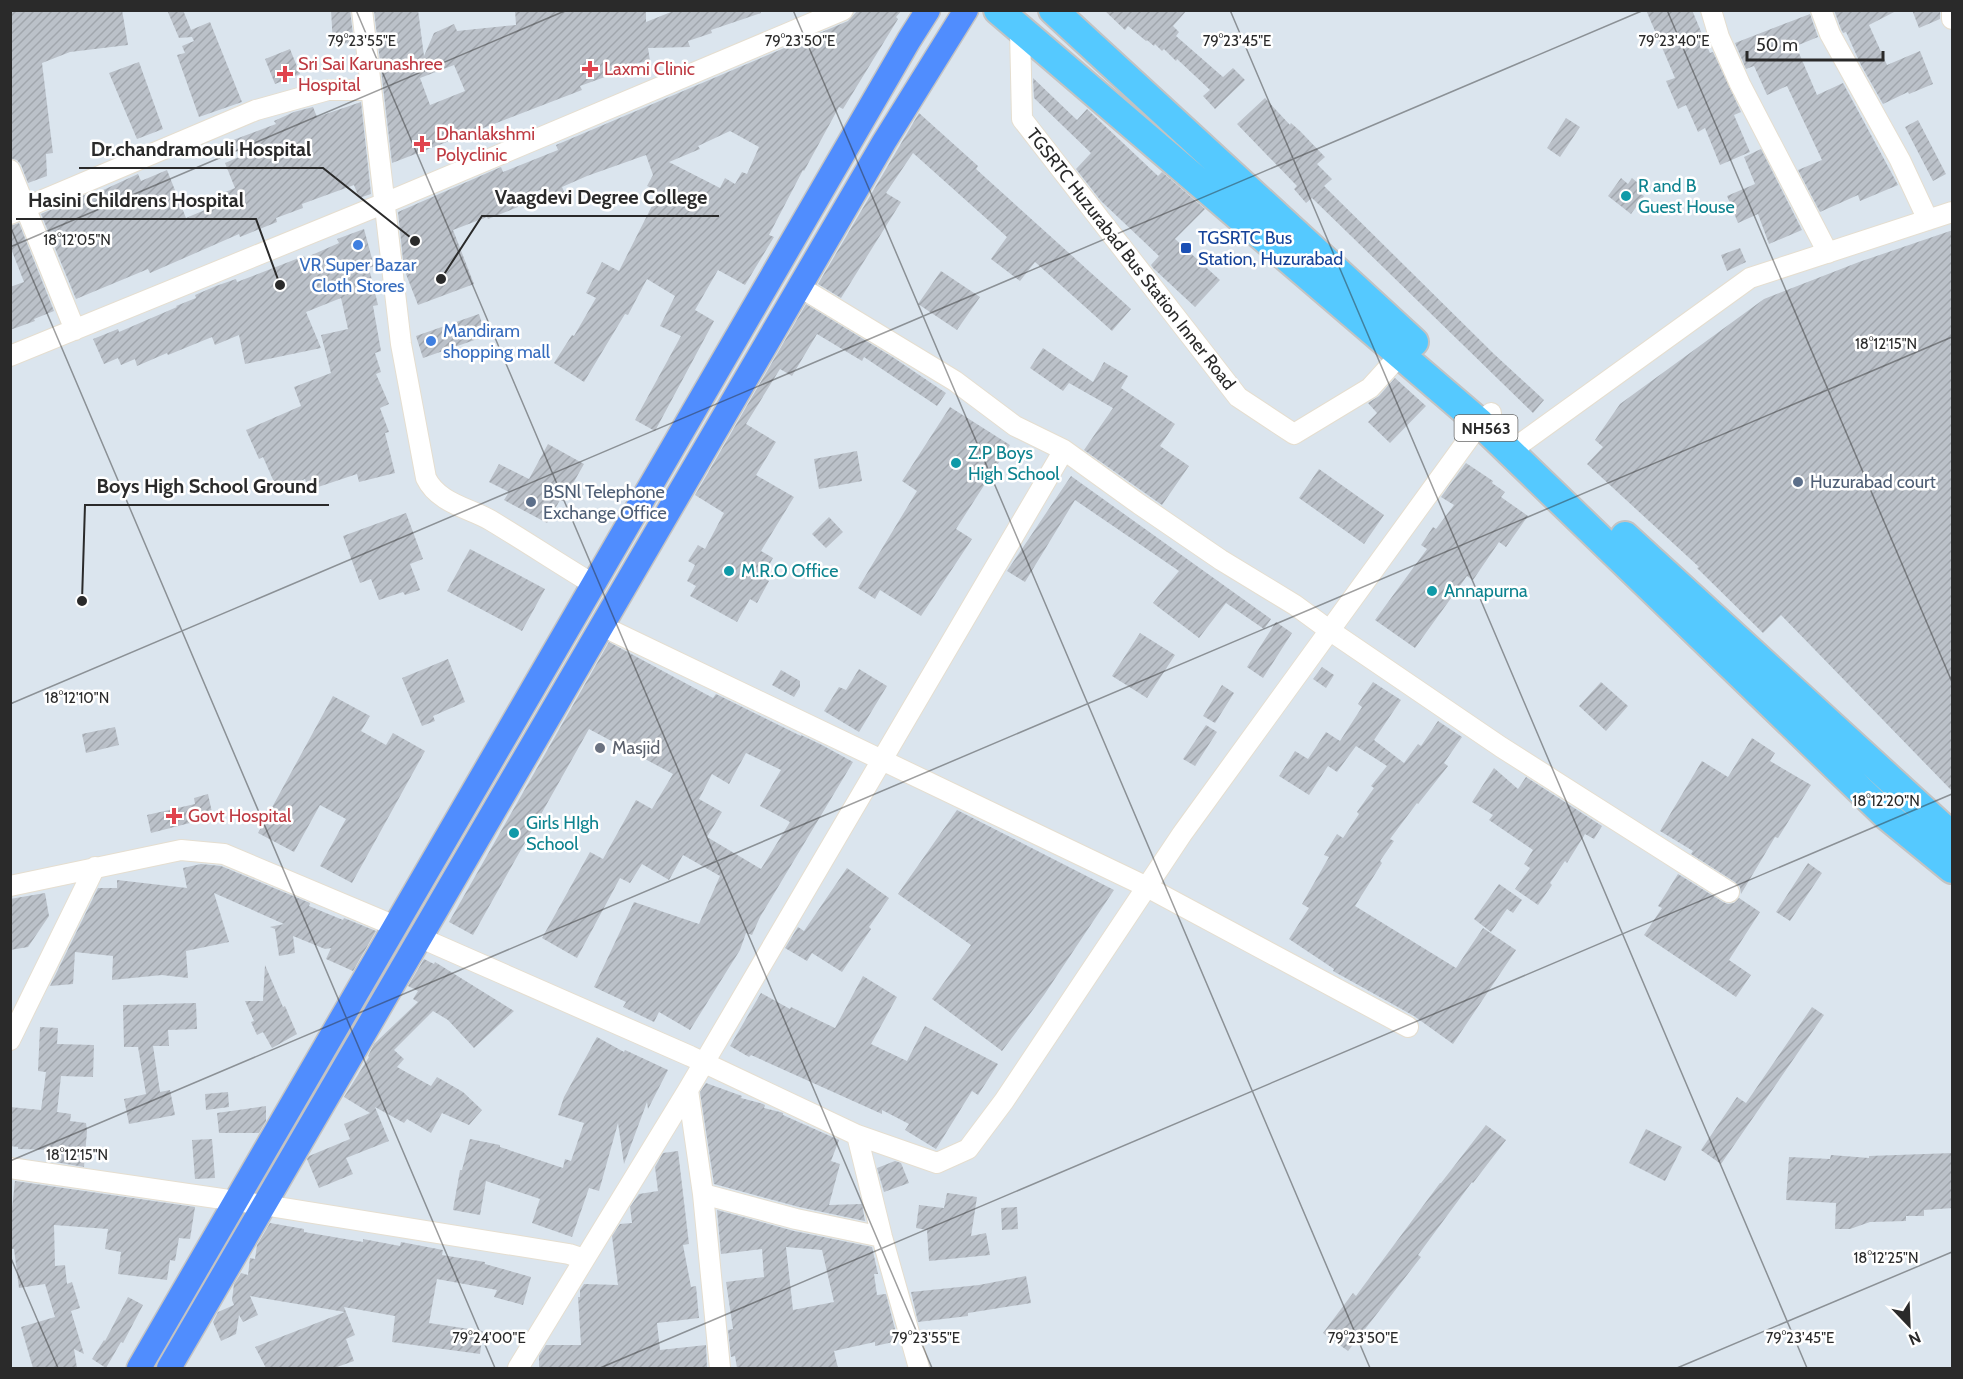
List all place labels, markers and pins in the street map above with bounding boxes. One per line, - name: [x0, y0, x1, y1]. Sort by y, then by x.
- place label: Sri Sai Karunashree Hospital: [298, 53, 443, 96]
- place label: Laxmi Clinic: [604, 58, 695, 80]
- marker: Laxmi Clinic: [581, 60, 599, 78]
- marker: Sri Sai Karunashree Hospital: [276, 65, 294, 83]
- place label: Dhanlakshmi Polyclinic: [436, 123, 535, 166]
- callout: Dr.chandramouli Hospital: [79, 130, 323, 168]
- marker: Dhanlakshmi Polyclinic: [413, 135, 431, 153]
- place label: R and B Guest House: [1638, 175, 1735, 218]
- callout: Vaagdevi Degree College: [482, 178, 719, 216]
- callout: Hasini Childrens Hospital: [16, 181, 256, 219]
- marker: R and B Guest House: [1619, 189, 1633, 203]
- place label: TGSRTC Bus Station, Huzurabad: [1198, 227, 1343, 270]
- marker: VR Super Bazar Cloth Stores: [351, 238, 365, 252]
- marker: TGSRTC Bus Station, Huzurabad: [1179, 241, 1193, 255]
- place label: VR Super Bazar Cloth Stores: [300, 254, 417, 297]
- place label: Mandiram shopping mall: [443, 320, 551, 363]
- marker: Mandiram shopping mall: [424, 334, 438, 348]
- place label: Z.P Boys High School: [968, 442, 1060, 485]
- marker: Z.P Boys High School: [949, 456, 963, 470]
- callout: Boys High School Ground: [85, 467, 329, 505]
- place label: Huzurabad court: [1810, 471, 1936, 493]
- marker: Huzurabad court: [1791, 475, 1805, 489]
- place label: BSNl Telephone Exchange Office: [543, 481, 667, 524]
- marker: BSNl Telephone Exchange Office: [524, 495, 538, 509]
- place label: M.R.O Office: [741, 560, 838, 582]
- marker: M.R.O Office: [722, 564, 736, 578]
- place label: Annapurna: [1444, 580, 1528, 602]
- marker: Annapurna: [1425, 584, 1439, 598]
- place label: Masjid: [612, 737, 660, 759]
- marker: Masjid: [593, 741, 607, 755]
- place label: Govt Hospital: [188, 805, 292, 827]
- marker: Govt Hospital: [165, 807, 183, 825]
- place label: Girls HIgh School: [526, 812, 599, 855]
- marker: Girls HIgh School: [507, 826, 521, 840]

